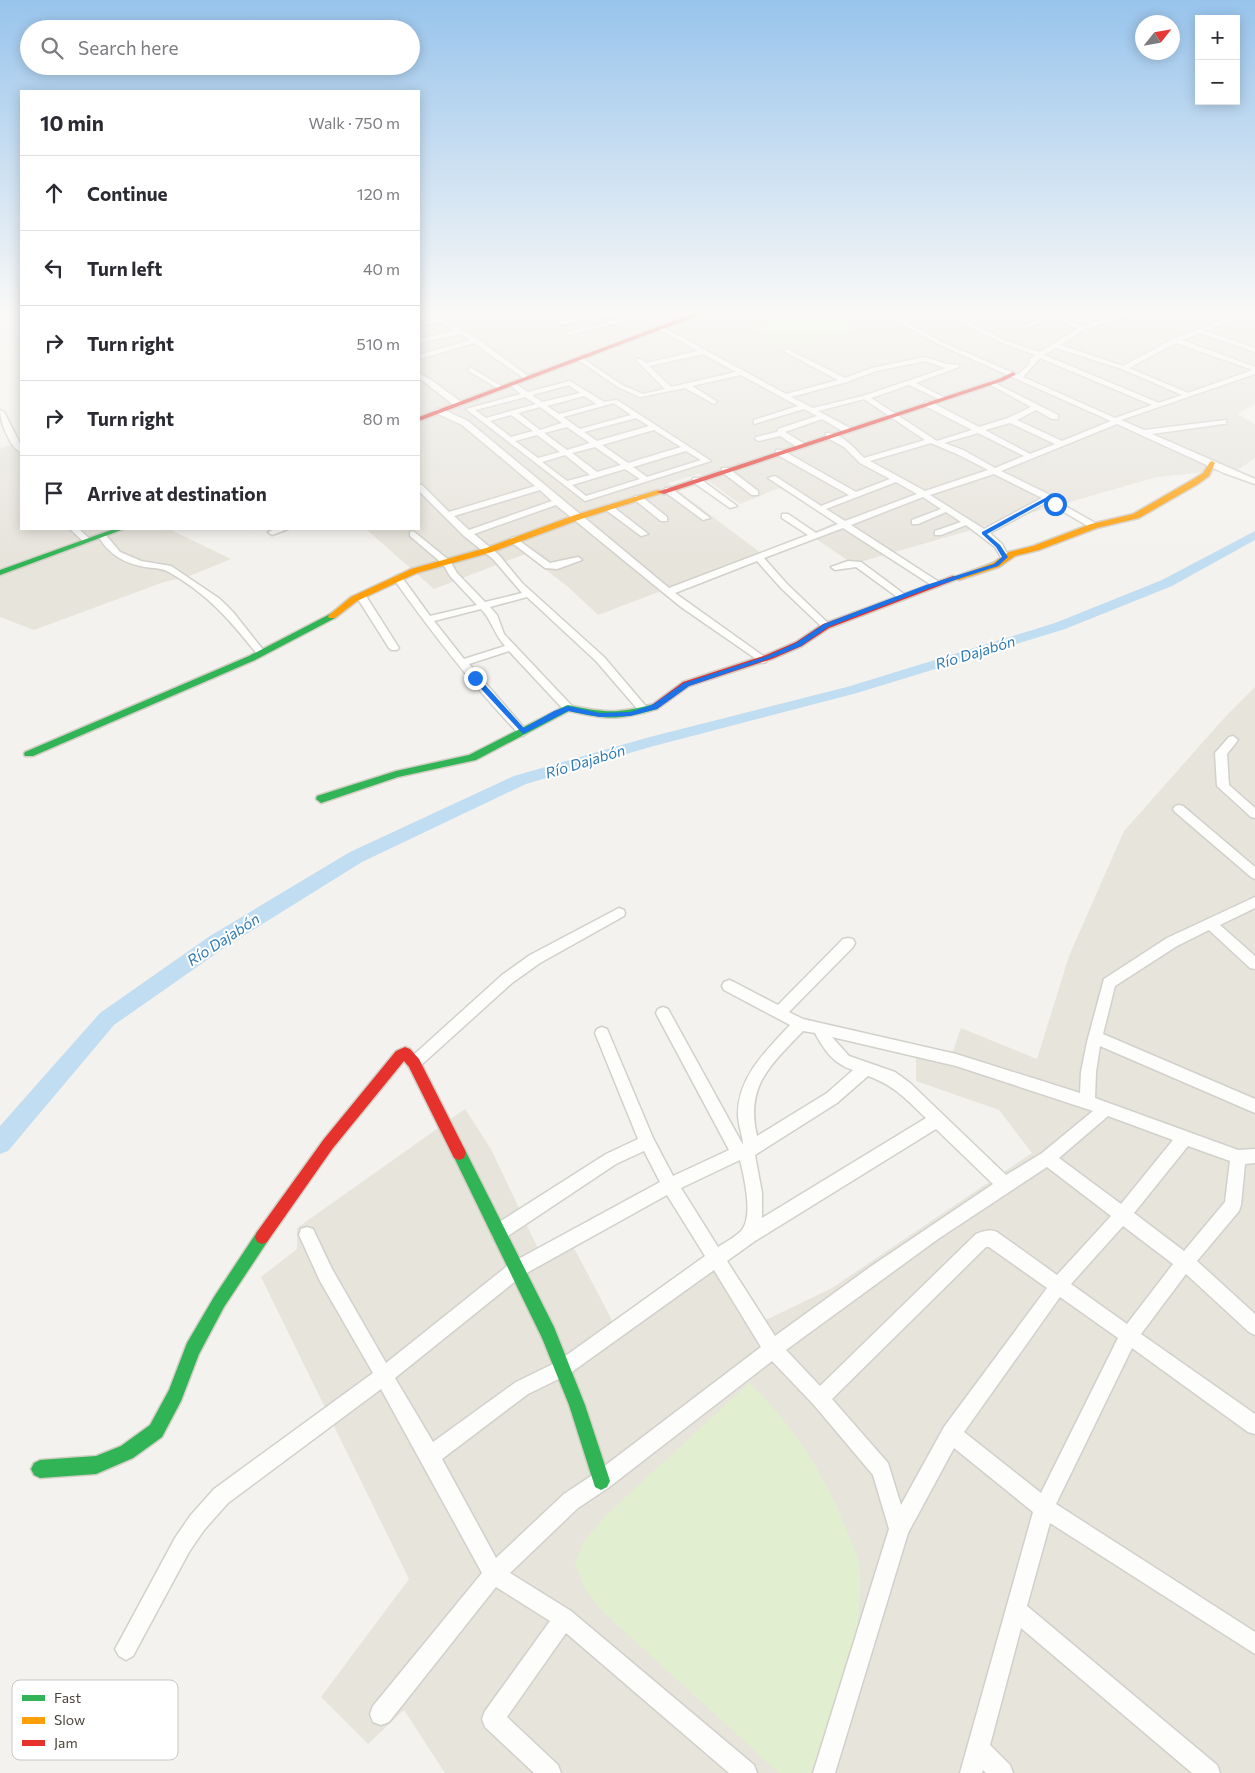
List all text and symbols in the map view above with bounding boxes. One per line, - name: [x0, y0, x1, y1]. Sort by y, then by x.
- north arrow: [1135, 15, 1180, 60]
- map controls: [1195, 15, 1240, 105]
- button: +: [1195, 15, 1240, 60]
- search box: [20, 20, 420, 75]
- icon: search: [38, 34, 66, 62]
- text: Search here: [78, 36, 178, 59]
- button: −: [1195, 60, 1240, 105]
- text: 10 min: [40, 110, 104, 135]
- text: Walk · 750 m: [308, 113, 400, 132]
- icon: ahead: [40, 179, 68, 207]
- text: Continue: [87, 182, 167, 205]
- text: 120 m: [357, 184, 400, 203]
- icon: left: [40, 254, 68, 282]
- text: Turn left: [87, 257, 162, 280]
- text: 40 m: [363, 259, 400, 278]
- icon: right: [40, 329, 68, 357]
- text: Turn right: [87, 332, 174, 355]
- text: 510 m: [357, 334, 400, 353]
- icon: right: [40, 404, 68, 432]
- text: Turn right: [87, 407, 174, 430]
- text: 80 m: [363, 409, 400, 428]
- icon: arrive: [40, 479, 68, 507]
- text: Arrive at destination: [87, 482, 267, 505]
- route start: [1044, 493, 1067, 516]
- water label: Río Dajabón: [933, 631, 1017, 673]
- route end: [464, 667, 487, 690]
- water label: Río Dajabón: [543, 740, 627, 782]
- water label: Río Dajabón: [183, 909, 263, 969]
- legend: [12, 1680, 178, 1760]
- text: Fast: [54, 1689, 81, 1706]
- text: Slow: [54, 1711, 85, 1728]
- text: Jam: [54, 1734, 78, 1751]

